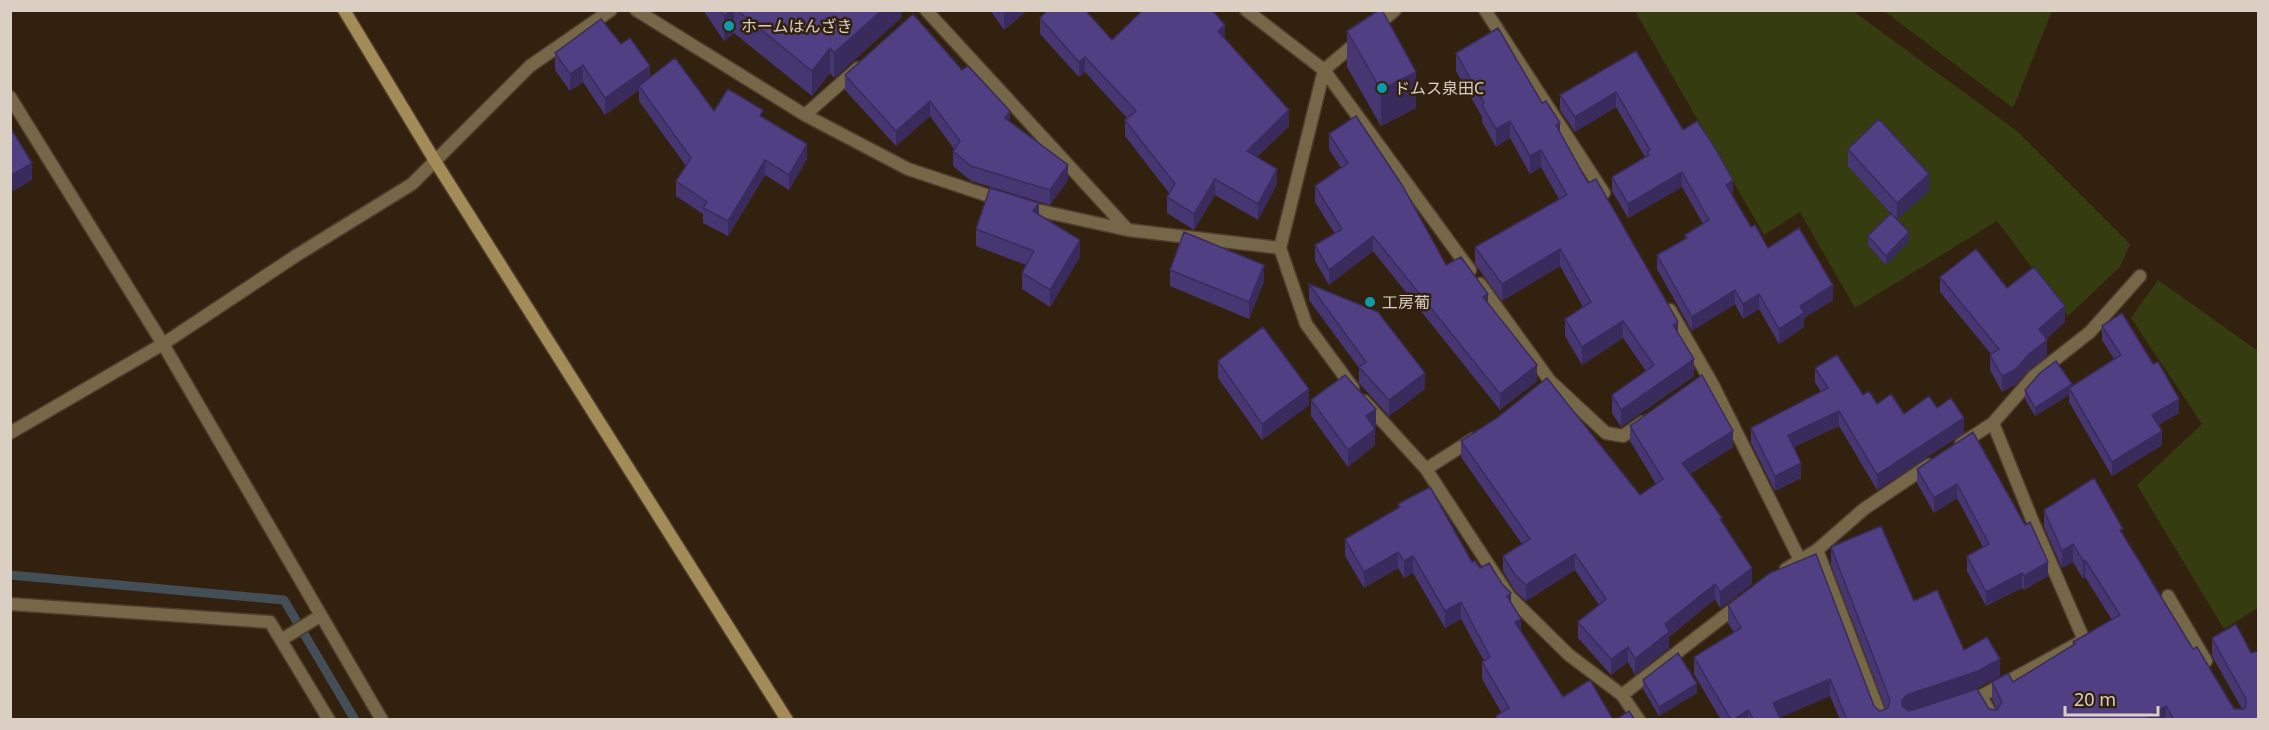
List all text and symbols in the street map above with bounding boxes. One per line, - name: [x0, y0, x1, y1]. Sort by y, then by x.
- place label: ホームはんざき: [741, 15, 853, 37]
- marker: ホームはんざき: [722, 19, 736, 33]
- place label: ドムス泉田C: [1394, 77, 1484, 99]
- marker: ドムス泉田C: [1375, 81, 1389, 95]
- place label: 工房葡: [1382, 291, 1430, 313]
- marker: 工房葡: [1363, 295, 1377, 309]
- scale bar: [2065, 679, 2158, 717]
- text: 20 m: [2074, 687, 2116, 711]

